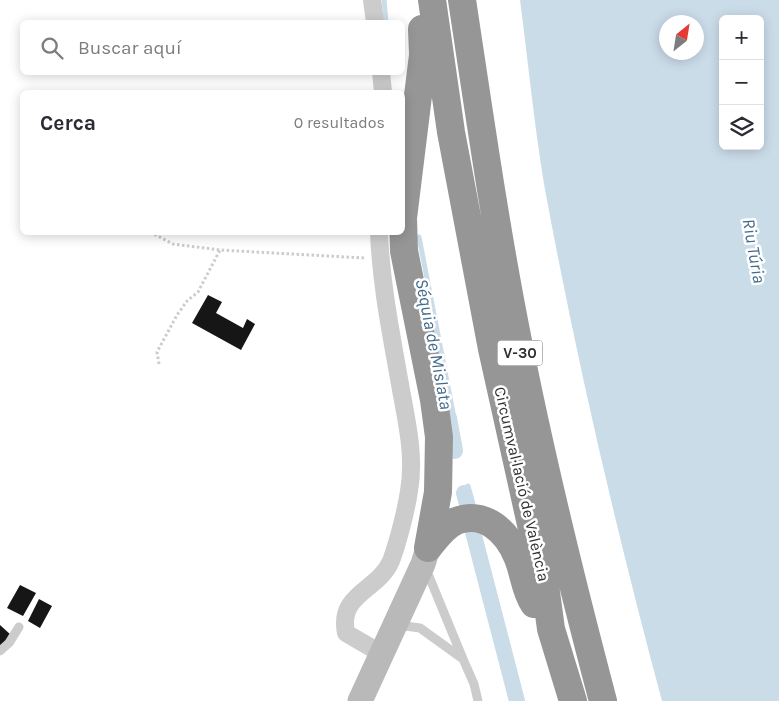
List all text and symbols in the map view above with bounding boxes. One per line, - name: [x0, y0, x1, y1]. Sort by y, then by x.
- north arrow: [659, 15, 704, 60]
- map controls: [719, 15, 764, 150]
- button: +: [719, 15, 764, 60]
- search box: [20, 20, 405, 75]
- icon: search: [38, 34, 66, 62]
- text: Buscar aquí: [78, 37, 182, 59]
- button: −: [719, 60, 764, 105]
- button: layers: [719, 105, 764, 150]
- text: Cerca: [40, 111, 96, 135]
- text: 0 resultados: [294, 113, 385, 132]
- water label: Riu Túria: [737, 217, 771, 285]
- water label: Séquia de Mislata: [411, 277, 457, 411]
- road number: V-30: [498, 340, 542, 366]
- street label: Circumval·lació de València: [490, 385, 554, 583]

